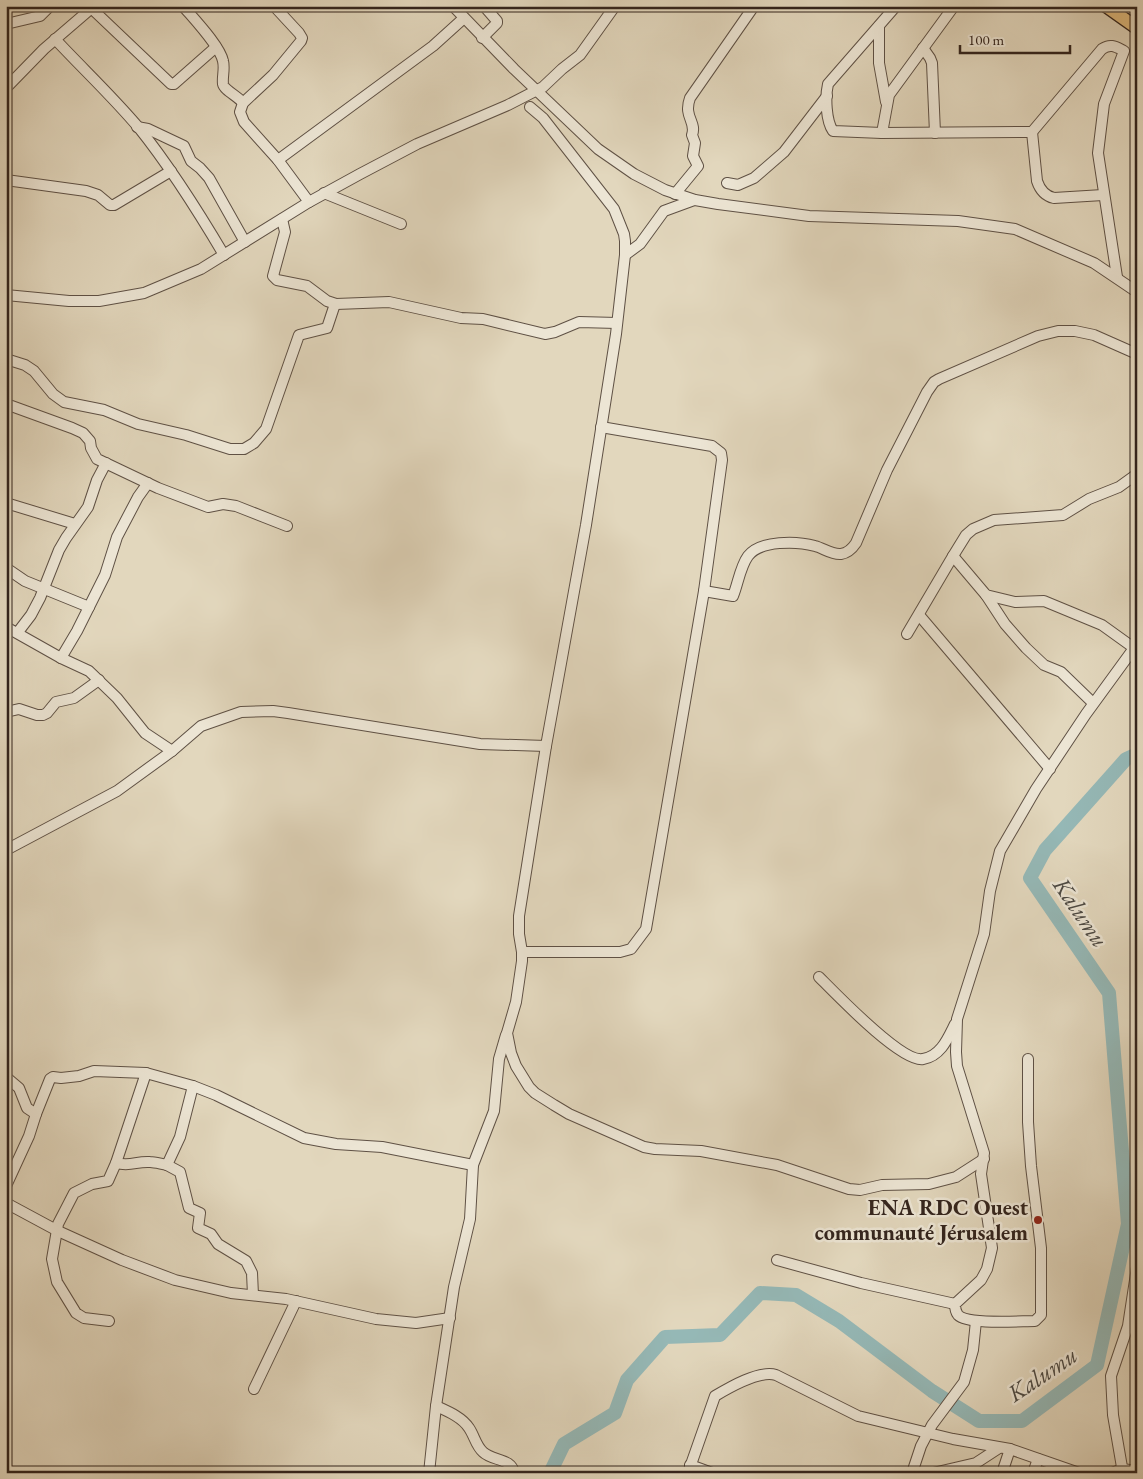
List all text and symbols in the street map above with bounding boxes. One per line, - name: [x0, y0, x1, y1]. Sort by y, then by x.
- scale bar: [960, 22, 1070, 54]
- text: 100 m: [968, 30, 1005, 49]
- water label: Kalumu: [1046, 870, 1116, 953]
- place label: ENA RDC Ouest communauté Jérusalem: [815, 1193, 1029, 1247]
- marker: ENA RDC Ouest communauté Jérusalem: [1032, 1214, 1044, 1226]
- water label: Kalumu: [1000, 1339, 1083, 1409]

